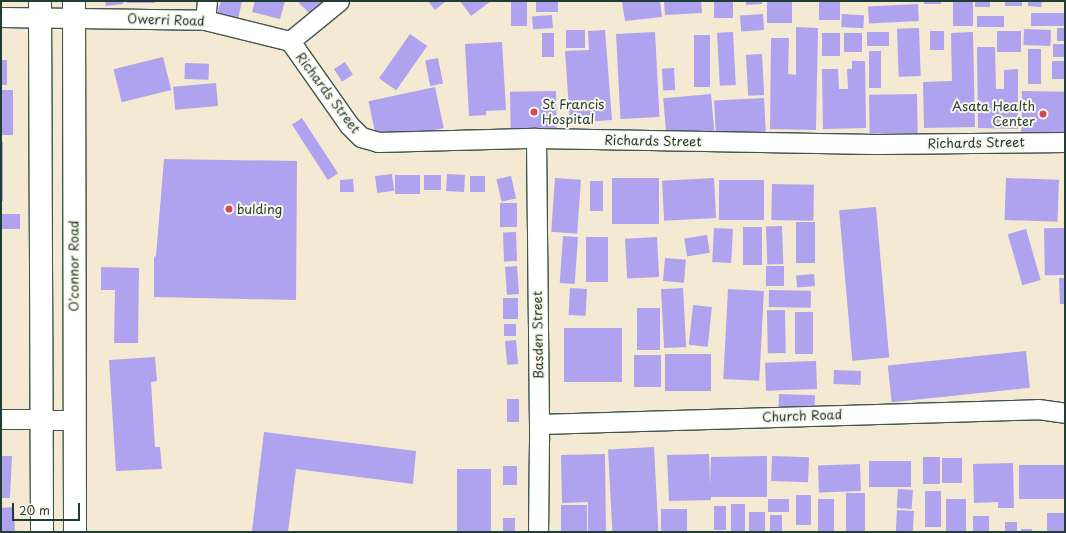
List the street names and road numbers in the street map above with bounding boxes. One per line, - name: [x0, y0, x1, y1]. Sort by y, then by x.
- street label: Owerri Road: [126, 11, 206, 29]
- street label: Richards Street: [293, 49, 363, 137]
- street label: Richards Street: [604, 132, 702, 150]
- street label: Richards Street: [927, 134, 1025, 152]
- street label: O'connor Road: [66, 220, 82, 312]
- street label: Basden Street: [529, 291, 547, 379]
- street label: Church Road: [762, 407, 842, 425]

